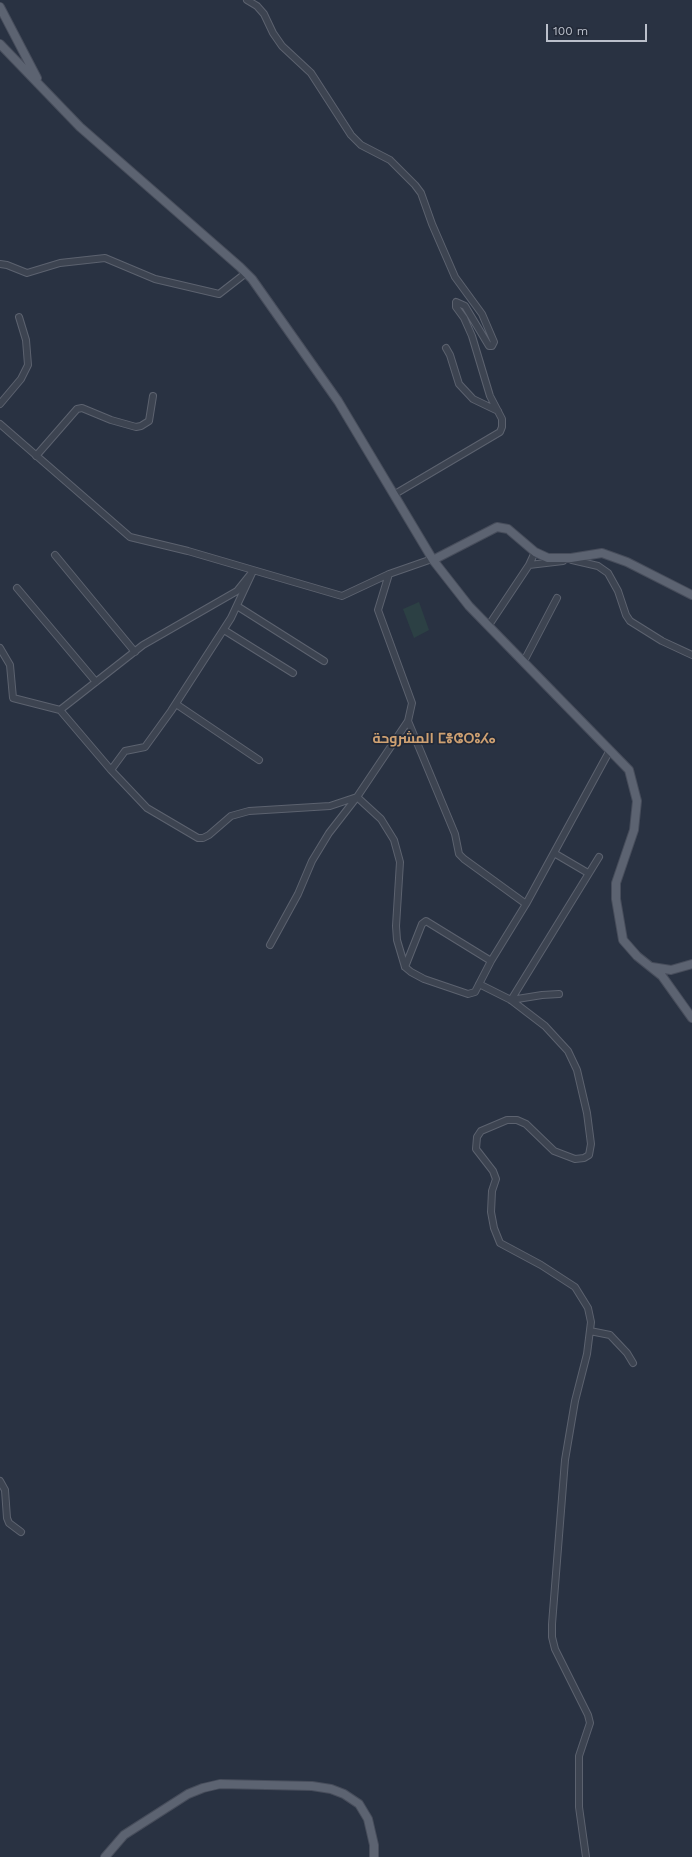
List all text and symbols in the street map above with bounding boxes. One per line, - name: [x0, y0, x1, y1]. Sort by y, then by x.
- scale bar: [548, 16, 649, 42]
- text: 100 m: [553, 24, 588, 38]
- district label: المشروحة ⵎⴻⵛⵔⵓⵃⴰ: [373, 731, 495, 747]

